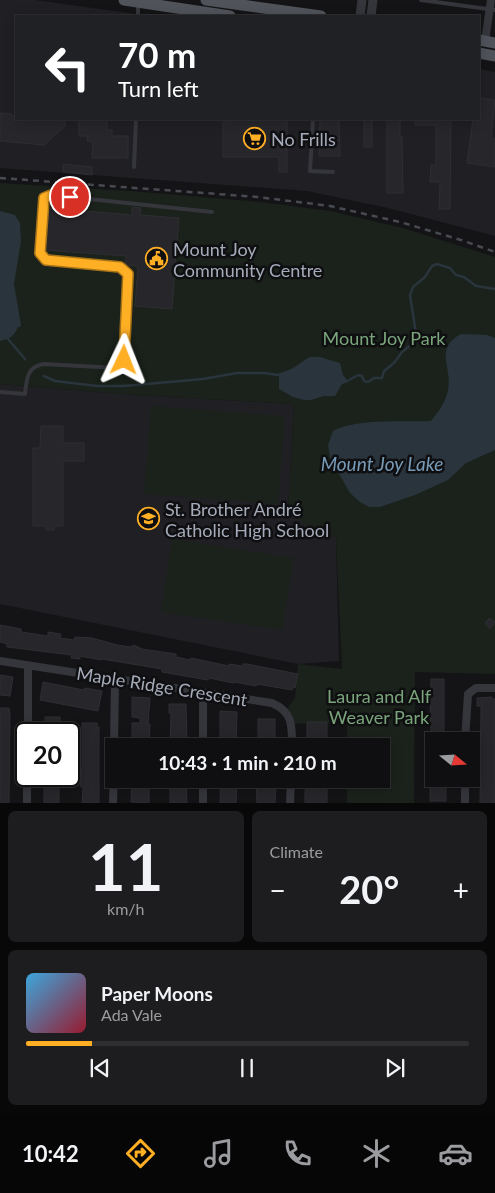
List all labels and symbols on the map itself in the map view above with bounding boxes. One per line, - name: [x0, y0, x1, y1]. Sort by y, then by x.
- supermarket icon: No Frills: [243, 127, 267, 151]
- place label: No Frills: [271, 128, 336, 150]
- pin: [49, 176, 91, 218]
- place label: Mount Joy Community Centre: [173, 238, 322, 281]
- public building icon: Mount Joy Community Centre: [145, 247, 169, 271]
- park label: Mount Joy Park: [323, 327, 446, 349]
- position arrow: [97, 333, 149, 385]
- water label: Mount Joy Lake: [321, 452, 443, 475]
- place label: St. Brother André Catholic High School: [165, 498, 329, 541]
- school or university icon: St. Brother André Catholic High School: [137, 507, 161, 531]
- street label: Maple Ridge Crescent: [75, 662, 249, 710]
- park label: Laura and Alf Weaver Park: [327, 685, 432, 728]
- speed limit sign: 20: [15, 722, 80, 787]
- north arrow: [425, 732, 480, 788]

